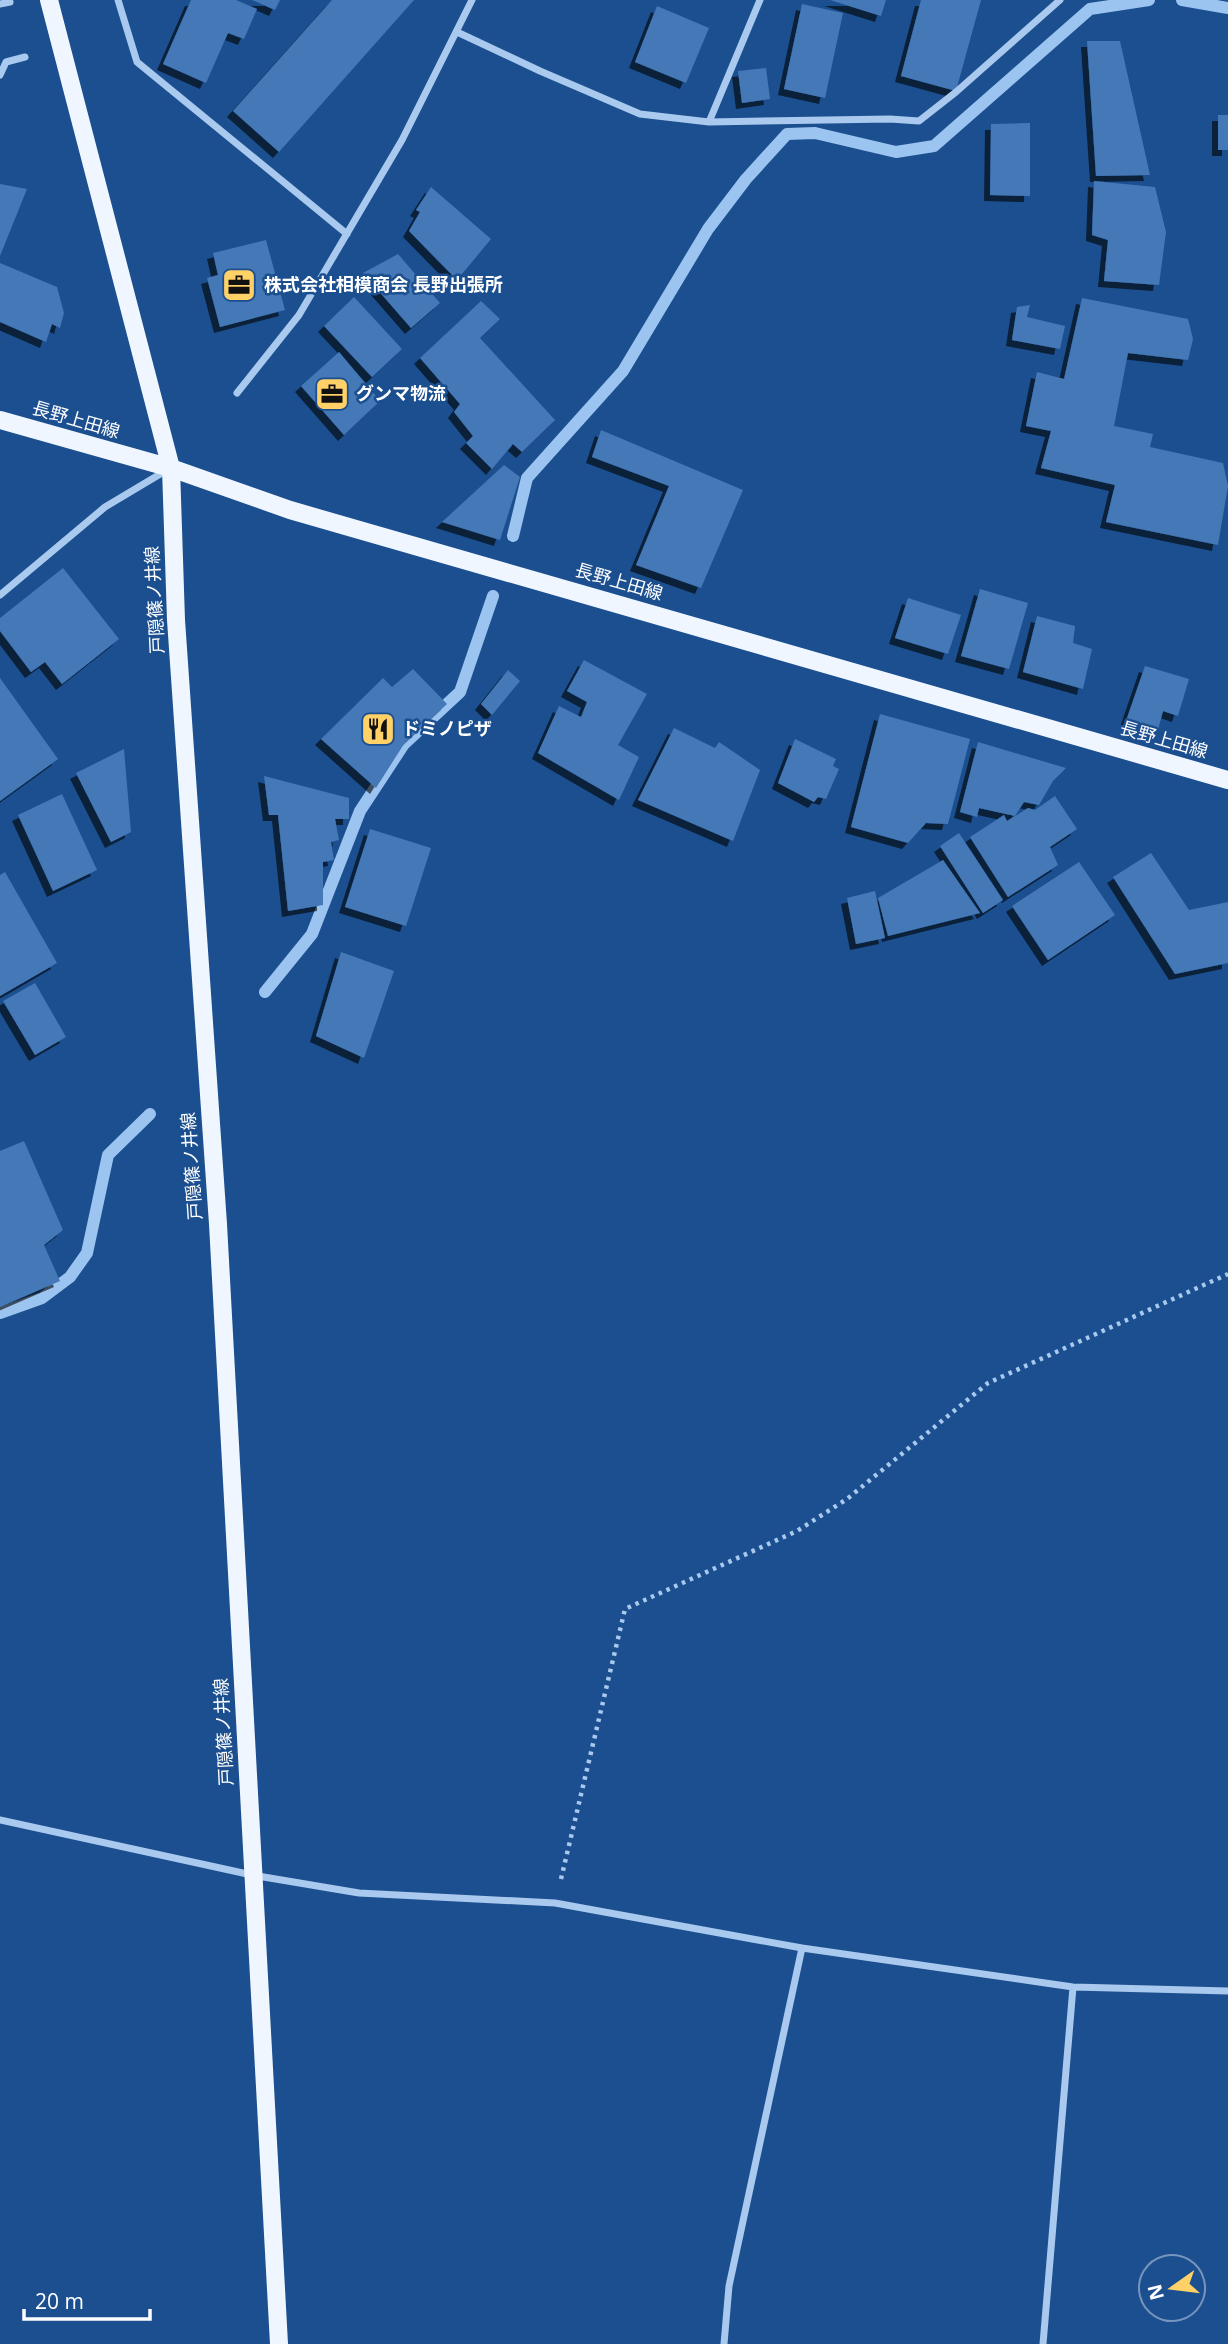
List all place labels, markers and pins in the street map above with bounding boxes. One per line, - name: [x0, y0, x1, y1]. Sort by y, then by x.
- office icon: 株式会社相模商会 長野出張所: [220, 266, 258, 304]
- place label: 株式会社相模商会 長野出張所: [264, 272, 503, 296]
- office icon: グンマ物流: [313, 375, 351, 413]
- place label: グンマ物流: [356, 381, 446, 405]
- restaurant icon: ドミノピザ: [359, 710, 397, 748]
- place label: ドミノピザ: [402, 716, 492, 740]

